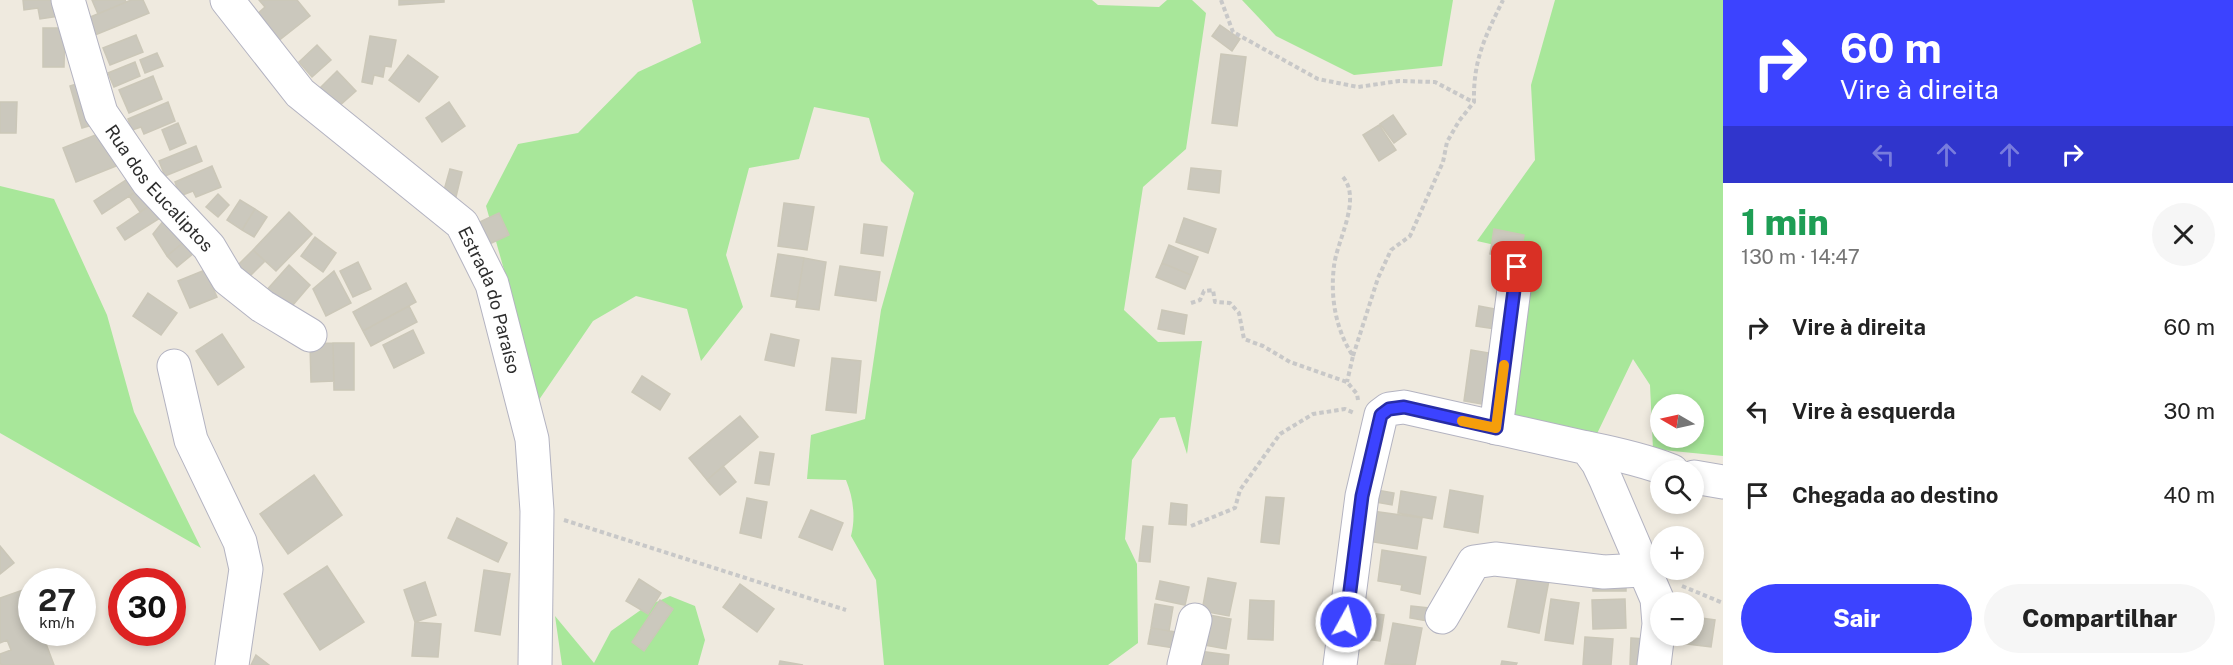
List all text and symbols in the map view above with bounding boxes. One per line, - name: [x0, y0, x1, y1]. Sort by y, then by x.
- text: 60 m: [1840, 23, 1942, 72]
- icon: right: [1741, 24, 1819, 102]
- text: Vire à direita: [1840, 73, 1999, 105]
- street label: Rua dos Eucaliptos: [101, 120, 218, 256]
- icon: left: [1867, 138, 1900, 171]
- icon: ahead: [1930, 138, 1963, 171]
- icon: ahead: [1993, 138, 2026, 171]
- icon: right: [2056, 138, 2089, 171]
- text: 1 min: [1741, 201, 1829, 243]
- button: close: [2152, 203, 2215, 266]
- street label: Estrada do Paraíso: [454, 223, 525, 376]
- pin: [1491, 241, 1542, 292]
- text: 130 m · 14:47: [1741, 245, 1860, 269]
- icon: arrive: [1500, 250, 1533, 283]
- icon: right: [1741, 311, 1774, 344]
- text: Vire à direita: [1792, 314, 1926, 340]
- text: 60 m: [2164, 314, 2215, 340]
- north arrow: [1650, 394, 1704, 448]
- map controls: [1650, 394, 1704, 646]
- icon: left: [1741, 395, 1774, 428]
- text: Vire à esquerda: [1792, 398, 1956, 424]
- text: 30 m: [2163, 398, 2215, 424]
- button: search: [1650, 460, 1704, 514]
- icon: arrive: [1741, 479, 1774, 512]
- text: Chegada ao destino: [1792, 482, 1998, 508]
- text: 40 m: [2163, 482, 2215, 508]
- button: +: [1650, 526, 1704, 580]
- speed limit sign: 30: [108, 568, 186, 646]
- text: 27: [38, 582, 76, 618]
- button: Sair: [1741, 584, 1972, 653]
- button: Compartilhar: [1984, 584, 2215, 653]
- position arrow: [1314, 590, 1378, 654]
- button: −: [1650, 592, 1704, 646]
- text: km/h: [39, 614, 75, 631]

